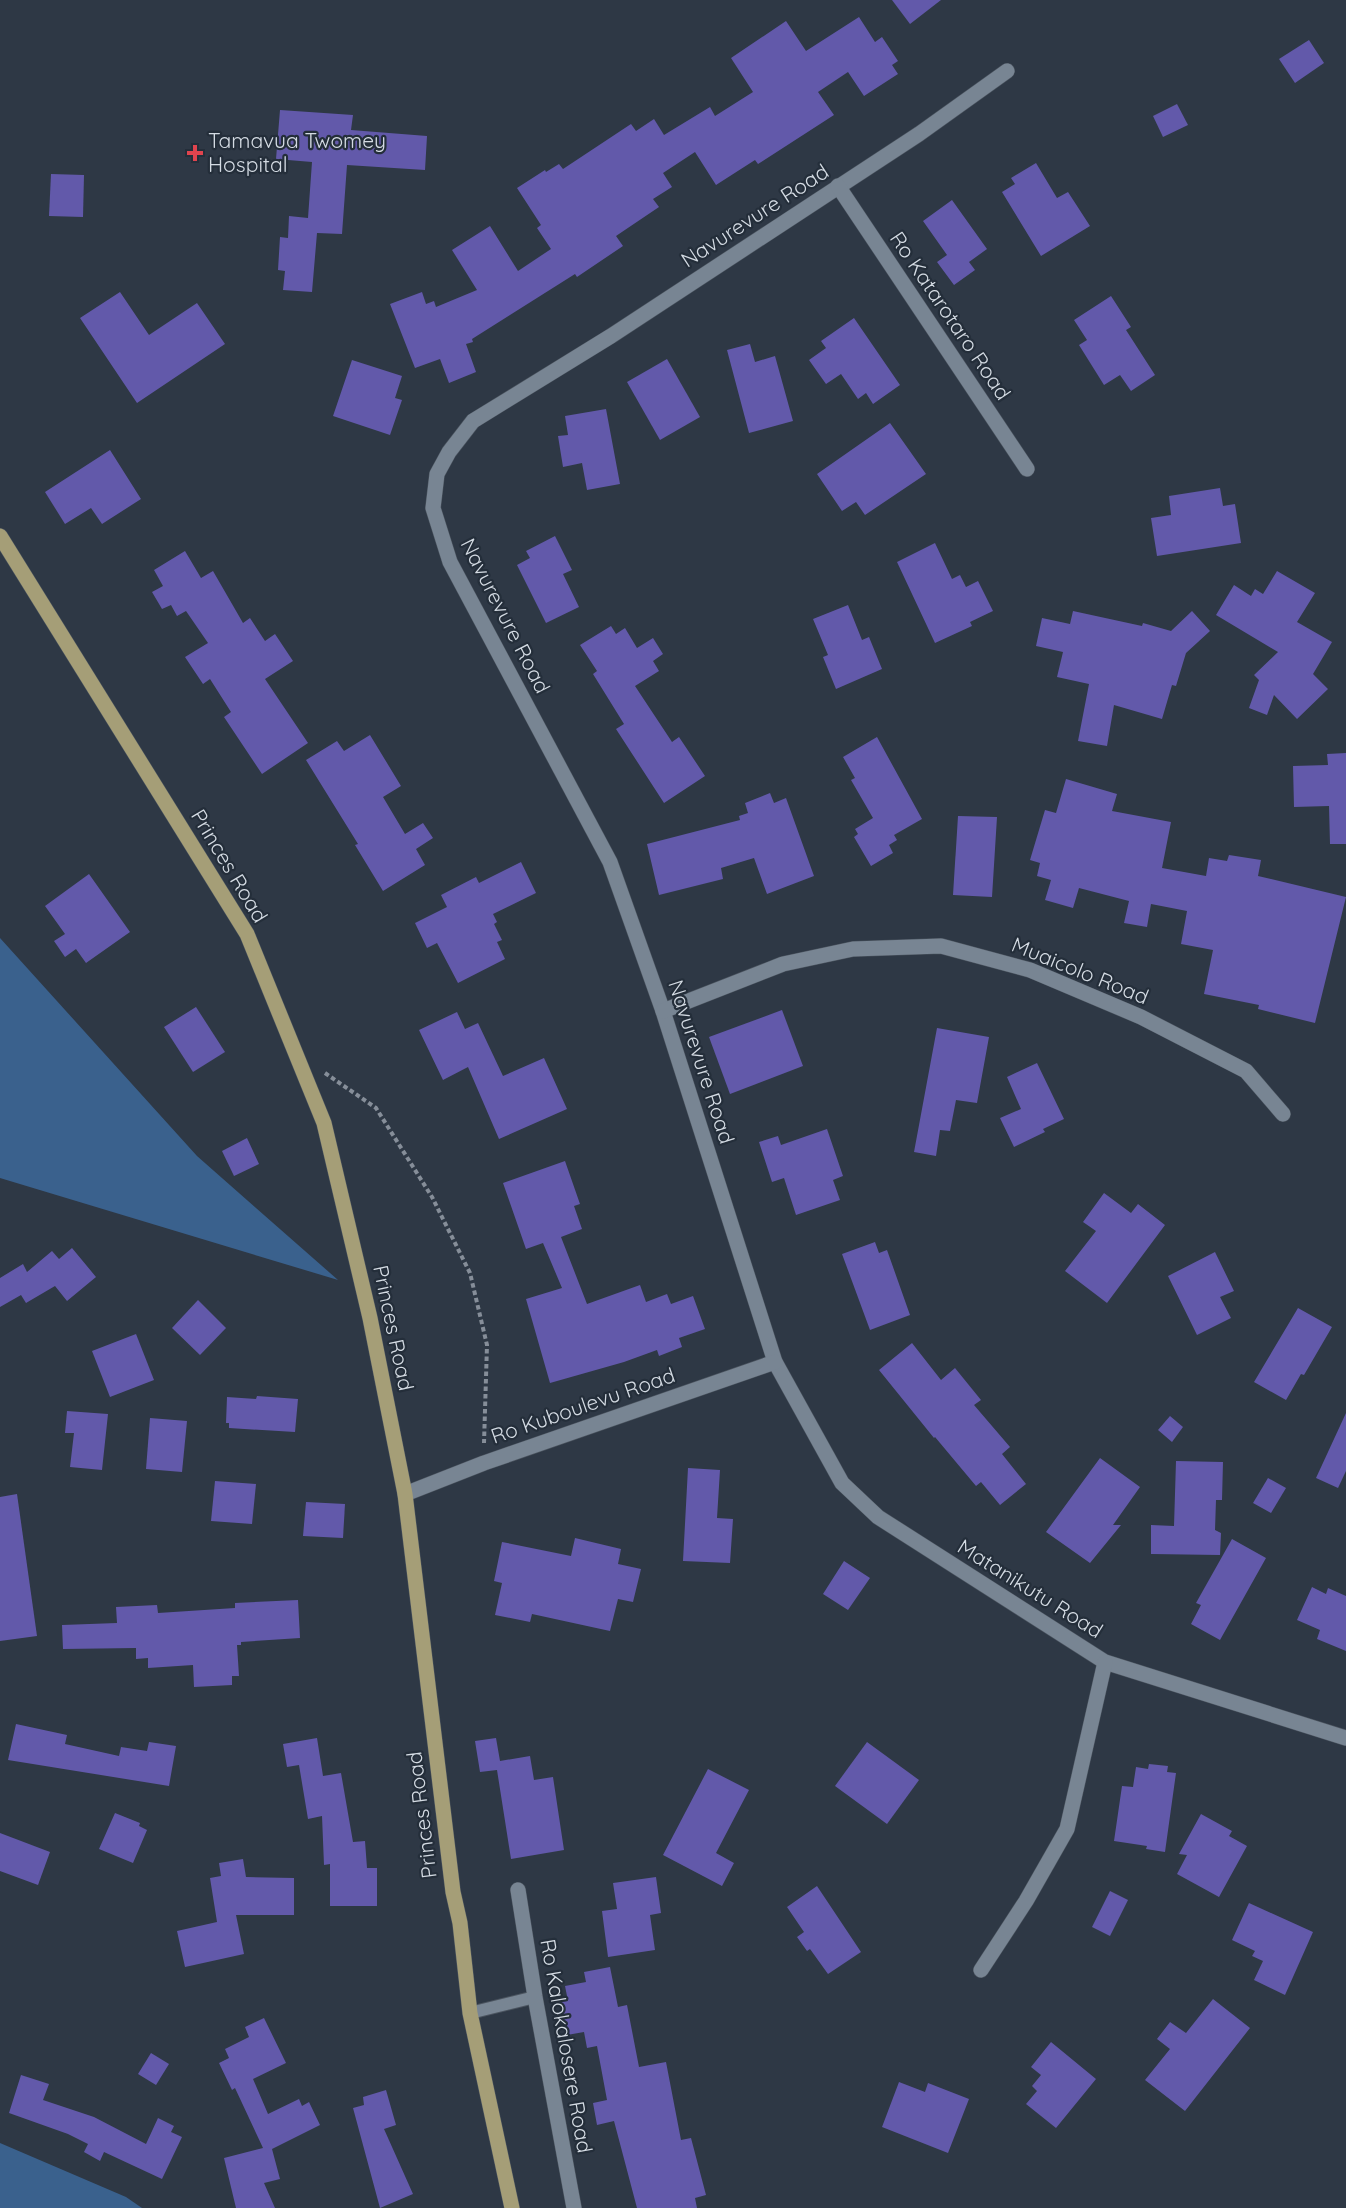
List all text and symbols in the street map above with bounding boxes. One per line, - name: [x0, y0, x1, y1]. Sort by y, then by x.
- place label: Tamavua Twomey Hospital: [208, 127, 386, 177]
- marker: Tamavua Twomey Hospital: [186, 144, 204, 162]
- street label: Navurevure Road: [676, 158, 833, 273]
- street label: Ro Katarotaro Road: [885, 226, 1017, 405]
- street label: Navurevure Road: [456, 534, 556, 697]
- street label: Princes Road: [186, 804, 274, 927]
- street label: Muaicolo Road: [1008, 931, 1153, 1009]
- street label: Navurevure Road: [663, 977, 741, 1147]
- street label: Princes Road: [368, 1263, 420, 1393]
- street label: Ro Kuboulevu Road: [487, 1361, 678, 1449]
- street label: Matanikutu Road: [953, 1533, 1108, 1643]
- street label: Princes Road: [400, 1750, 442, 1880]
- street label: Ro Kalokalosere Road: [535, 1937, 599, 2155]

